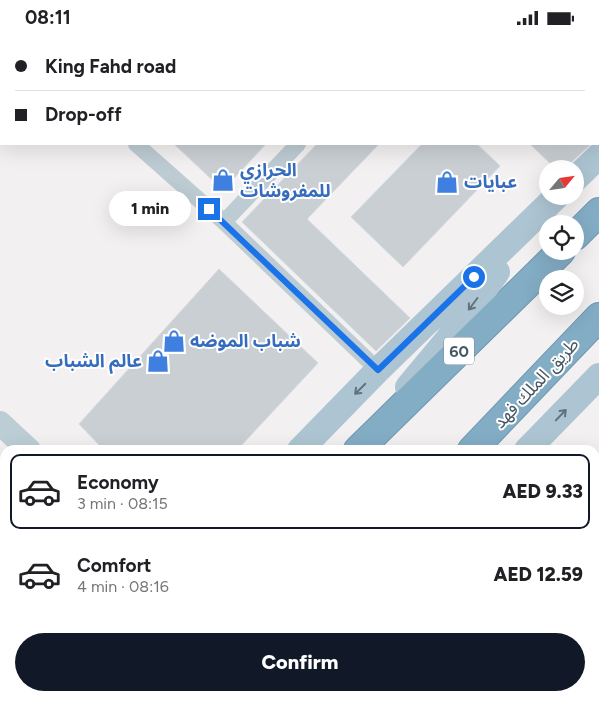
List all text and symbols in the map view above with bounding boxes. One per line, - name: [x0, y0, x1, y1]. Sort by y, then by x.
- text: 08:11: [25, 6, 71, 29]
- text: King Fahd road: [45, 55, 176, 78]
- text: Drop-off: [45, 103, 122, 126]
- place label: الحرازي للمفروشات: [240, 159, 331, 202]
- north arrow: [539, 160, 584, 205]
- map controls: [539, 160, 584, 315]
- shop icon: الحرازي للمفروشات: [210, 167, 236, 193]
- shop icon: عبايات: [434, 169, 460, 195]
- place label: عبايات: [464, 171, 517, 193]
- callout: 1 min: [109, 191, 192, 227]
- route end: [198, 198, 220, 220]
- text: 1 min: [131, 199, 169, 218]
- button: locate: [539, 215, 584, 260]
- route start: [463, 266, 485, 288]
- button: layers: [539, 270, 584, 315]
- one-way arrow: [468, 297, 478, 311]
- shop icon: شباب الموضه: [161, 328, 187, 354]
- place label: شباب الموضه: [190, 330, 301, 352]
- street label: طريق الملك فهد: [488, 333, 584, 433]
- road number: 60: [444, 337, 474, 365]
- shop icon: عالم الشباب: [145, 348, 171, 374]
- place label: عالم الشباب: [45, 350, 142, 374]
- one-way arrow: [354, 383, 366, 395]
- one-way arrow: [555, 409, 567, 421]
- icon: car: [17, 469, 62, 514]
- text: Economy: [77, 471, 159, 494]
- text: AED 9.33: [503, 480, 583, 503]
- text: 3 min · 08:15: [77, 494, 168, 513]
- icon: car: [17, 552, 62, 597]
- text: Comfort: [77, 554, 152, 577]
- text: AED 12.59: [494, 563, 583, 586]
- text: 4 min · 08:16: [77, 577, 169, 596]
- button: Confirm: [15, 633, 585, 691]

